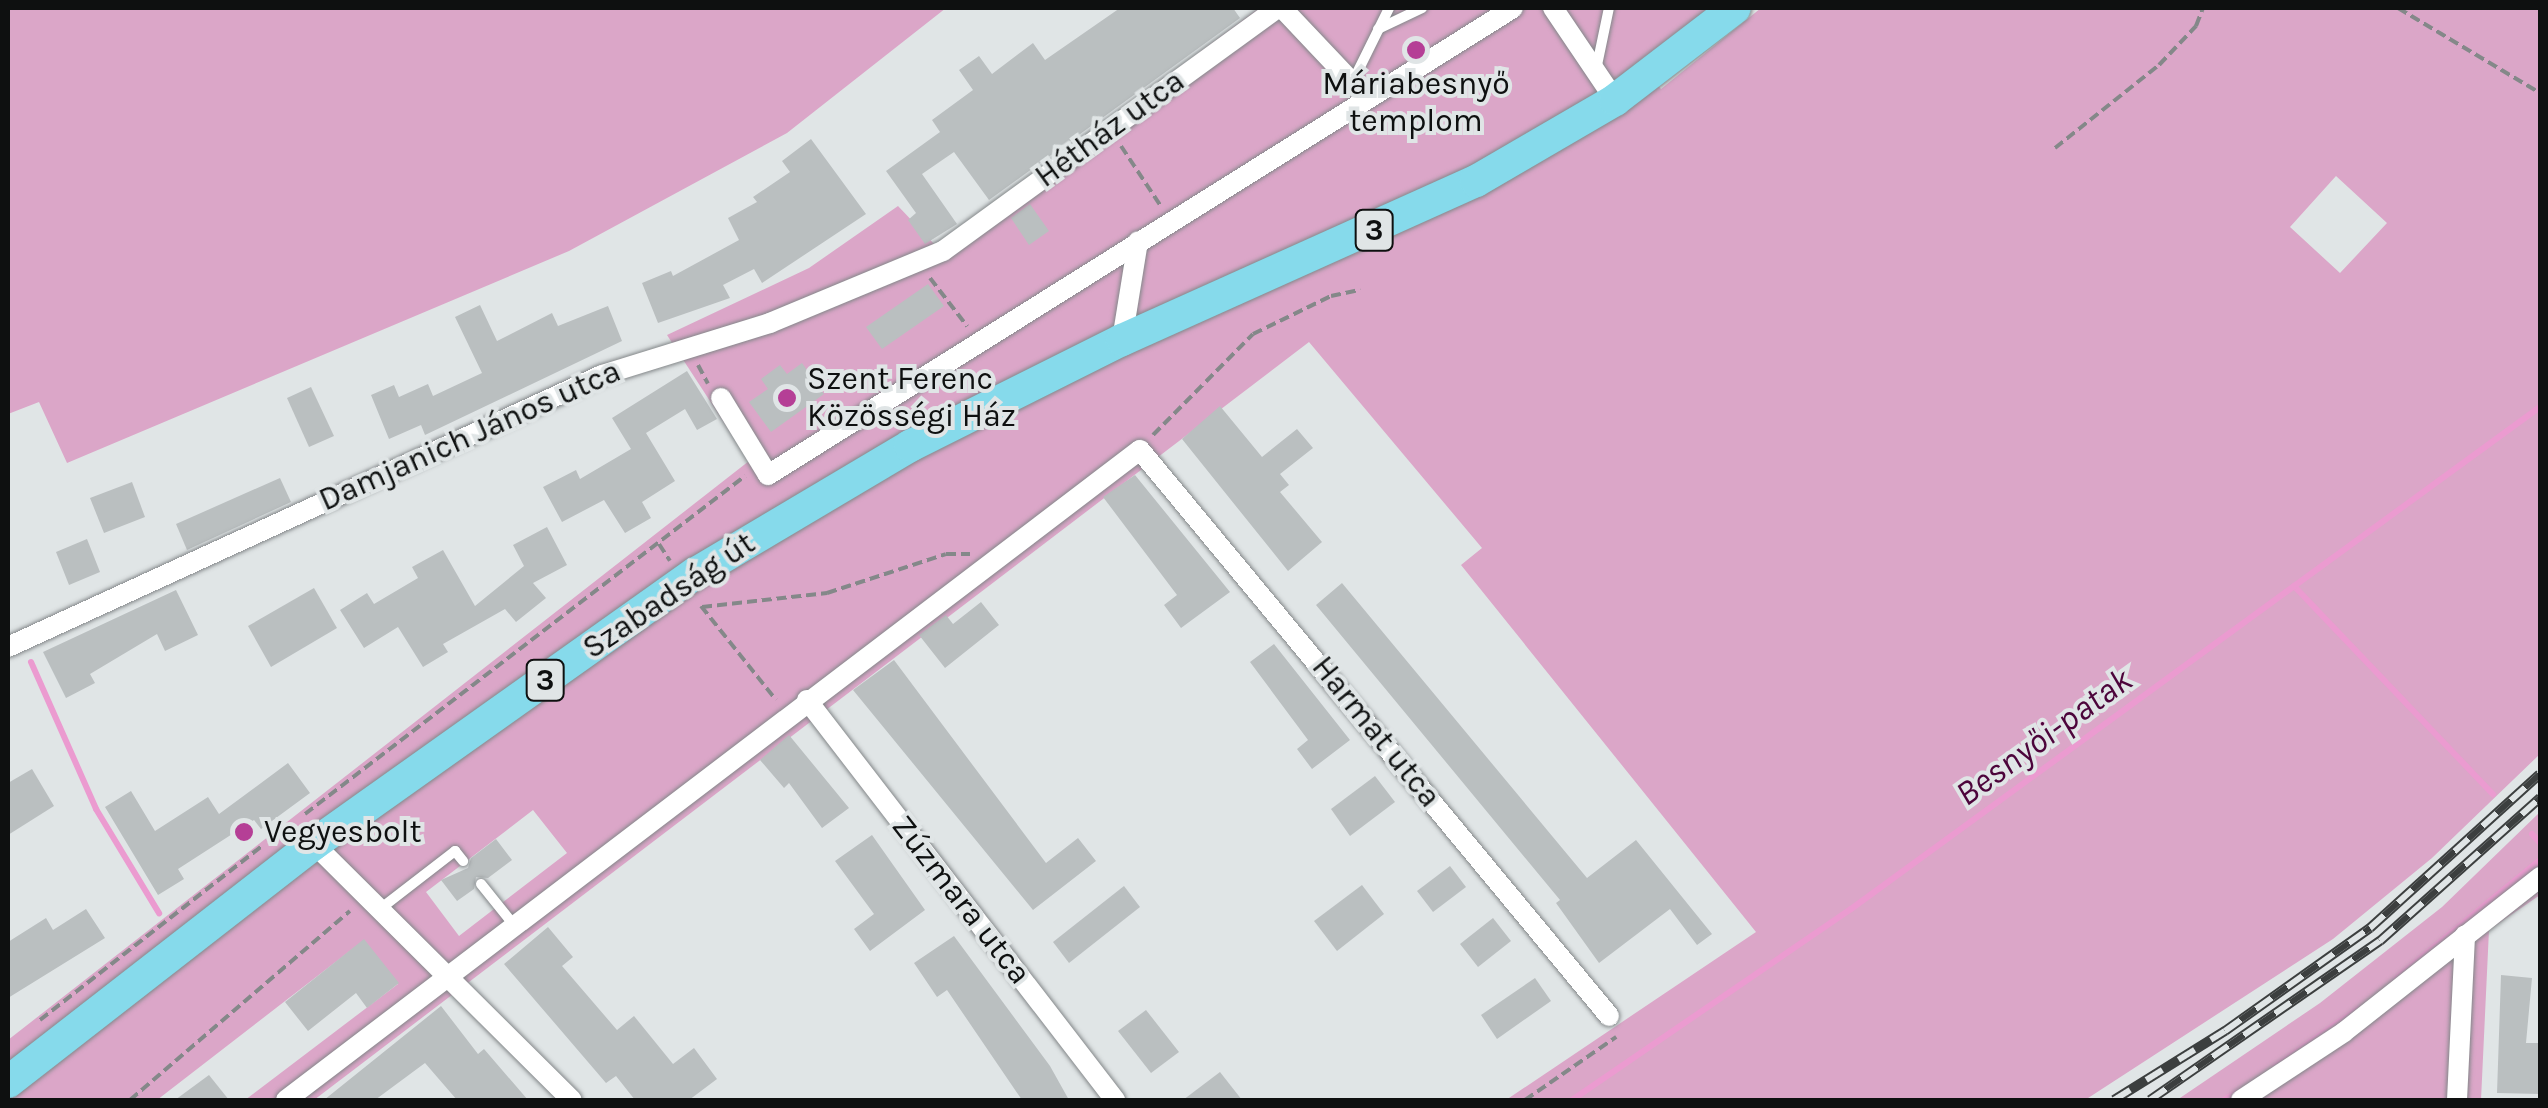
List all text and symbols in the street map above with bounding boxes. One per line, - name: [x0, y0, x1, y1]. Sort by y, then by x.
- marker: Máriabesnyő templom: [1405, 39, 1427, 61]
- street label: Hétház utca: [1028, 62, 1192, 196]
- place label: Máriabesnyő templom: [1322, 66, 1510, 141]
- road number: 3: [1354, 205, 1394, 255]
- street label: Damjanich János utca: [313, 352, 627, 520]
- place label: Szent Ferenc Közösségi Ház: [807, 361, 1016, 436]
- marker: Szent Ferenc Közösségi Ház: [776, 387, 798, 409]
- street label: Szabadság út: [576, 524, 762, 668]
- street label: Harmat utca: [1303, 649, 1449, 815]
- road number: 3: [525, 655, 565, 705]
- water label: Besnyői-patak: [1948, 659, 2140, 815]
- street label: Zúzmara utca: [883, 808, 1039, 992]
- place label: Vegyesbolt: [264, 813, 422, 851]
- marker: Vegyesbolt: [233, 821, 255, 843]

